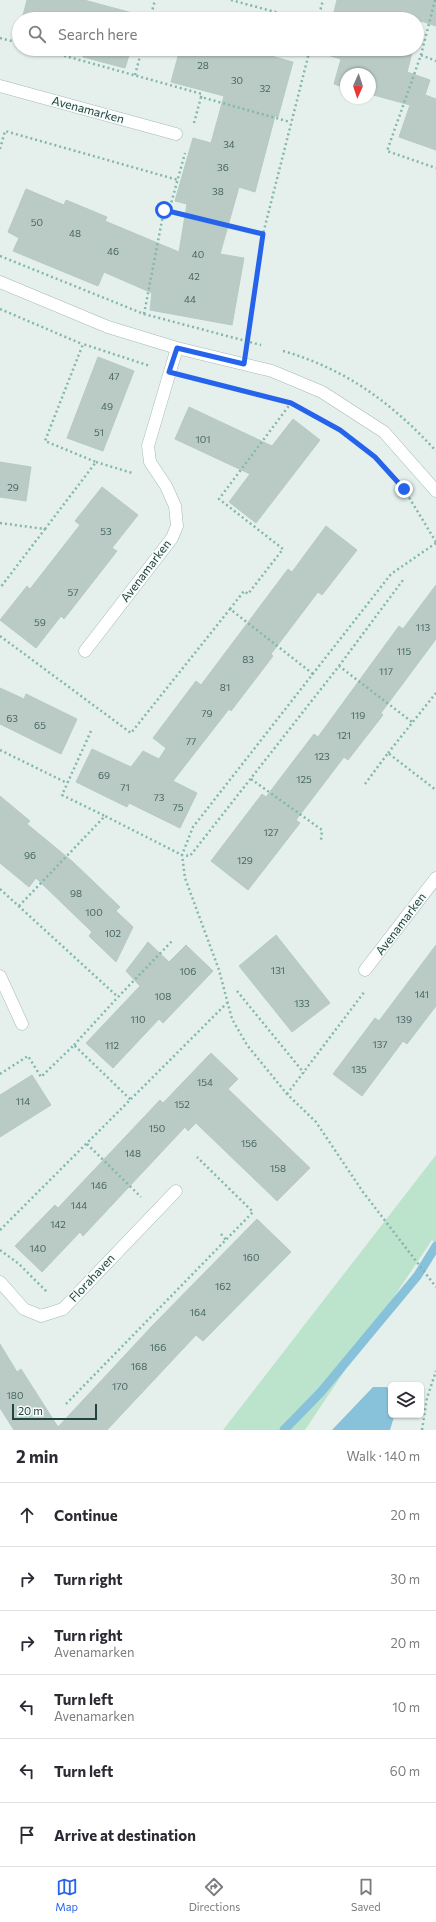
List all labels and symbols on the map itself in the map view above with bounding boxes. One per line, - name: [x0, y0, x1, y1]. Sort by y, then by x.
- house number: 28: [197, 59, 209, 71]
- north arrow: [340, 68, 376, 104]
- house number: 30: [231, 74, 243, 86]
- house number: 32: [259, 82, 271, 94]
- street label: Avenamarken: [51, 93, 126, 125]
- house number: 34: [223, 138, 235, 150]
- house number: 36: [217, 161, 229, 173]
- house number: 38: [212, 185, 224, 197]
- route start: [155, 201, 173, 219]
- house number: 50: [31, 216, 43, 228]
- house number: 48: [69, 227, 81, 239]
- house number: 46: [107, 245, 119, 257]
- house number: 40: [192, 248, 204, 260]
- house number: 42: [188, 270, 200, 282]
- house number: 44: [184, 293, 196, 305]
- house number: 47: [108, 370, 120, 382]
- house number: 49: [101, 400, 113, 412]
- house number: 51: [94, 426, 104, 438]
- house number: 101: [195, 433, 211, 445]
- route end: [395, 480, 413, 498]
- house number: 29: [7, 481, 19, 493]
- house number: 53: [100, 525, 112, 537]
- street label: Avenamarken: [117, 537, 173, 604]
- house number: 57: [67, 586, 79, 598]
- house number: 59: [34, 616, 46, 628]
- house number: 113: [416, 621, 430, 633]
- house number: 115: [397, 645, 411, 657]
- house number: 83: [242, 653, 254, 665]
- house number: 117: [379, 665, 393, 677]
- house number: 81: [220, 681, 230, 693]
- house number: 79: [201, 707, 213, 719]
- house number: 119: [351, 709, 365, 721]
- house number: 63: [6, 712, 18, 724]
- house number: 65: [34, 719, 46, 731]
- house number: 121: [337, 729, 351, 741]
- house number: 77: [186, 735, 196, 747]
- house number: 123: [314, 750, 330, 762]
- house number: 69: [98, 769, 110, 781]
- house number: 125: [296, 773, 312, 785]
- house number: 71: [120, 781, 130, 793]
- house number: 73: [154, 791, 165, 803]
- house number: 75: [173, 801, 184, 813]
- house number: 127: [263, 826, 279, 838]
- house number: 96: [24, 849, 36, 861]
- house number: 129: [237, 854, 253, 866]
- house number: 98: [70, 887, 82, 899]
- street label: Avenamarken: [372, 890, 428, 957]
- house number: 100: [85, 906, 103, 918]
- house number: 102: [105, 927, 122, 939]
- house number: 131: [271, 964, 285, 976]
- house number: 106: [180, 965, 196, 977]
- house number: 141: [415, 988, 429, 1000]
- house number: 108: [155, 990, 171, 1002]
- house number: 133: [294, 997, 310, 1009]
- house number: 110: [130, 1013, 146, 1025]
- house number: 139: [396, 1013, 412, 1025]
- house number: 137: [372, 1038, 388, 1050]
- house number: 112: [105, 1039, 119, 1051]
- house number: 135: [351, 1063, 367, 1075]
- house number: 154: [197, 1076, 213, 1088]
- house number: 114: [16, 1095, 30, 1107]
- house number: 152: [174, 1098, 190, 1110]
- house number: 150: [149, 1122, 165, 1134]
- house number: 156: [241, 1137, 257, 1149]
- house number: 148: [125, 1147, 141, 1159]
- house number: 158: [270, 1162, 286, 1174]
- house number: 146: [91, 1179, 107, 1191]
- house number: 144: [71, 1199, 87, 1211]
- house number: 142: [50, 1218, 66, 1230]
- house number: 140: [30, 1242, 46, 1254]
- street label: Florahaven: [66, 1251, 117, 1304]
- house number: 160: [243, 1251, 259, 1263]
- house number: 162: [215, 1280, 231, 1292]
- house number: 164: [190, 1306, 206, 1318]
- house number: 166: [150, 1341, 166, 1353]
- house number: 168: [131, 1360, 147, 1372]
- house number: 170: [112, 1380, 128, 1392]
- house number: 180: [7, 1389, 23, 1401]
- scale bar: [12, 1402, 97, 1421]

